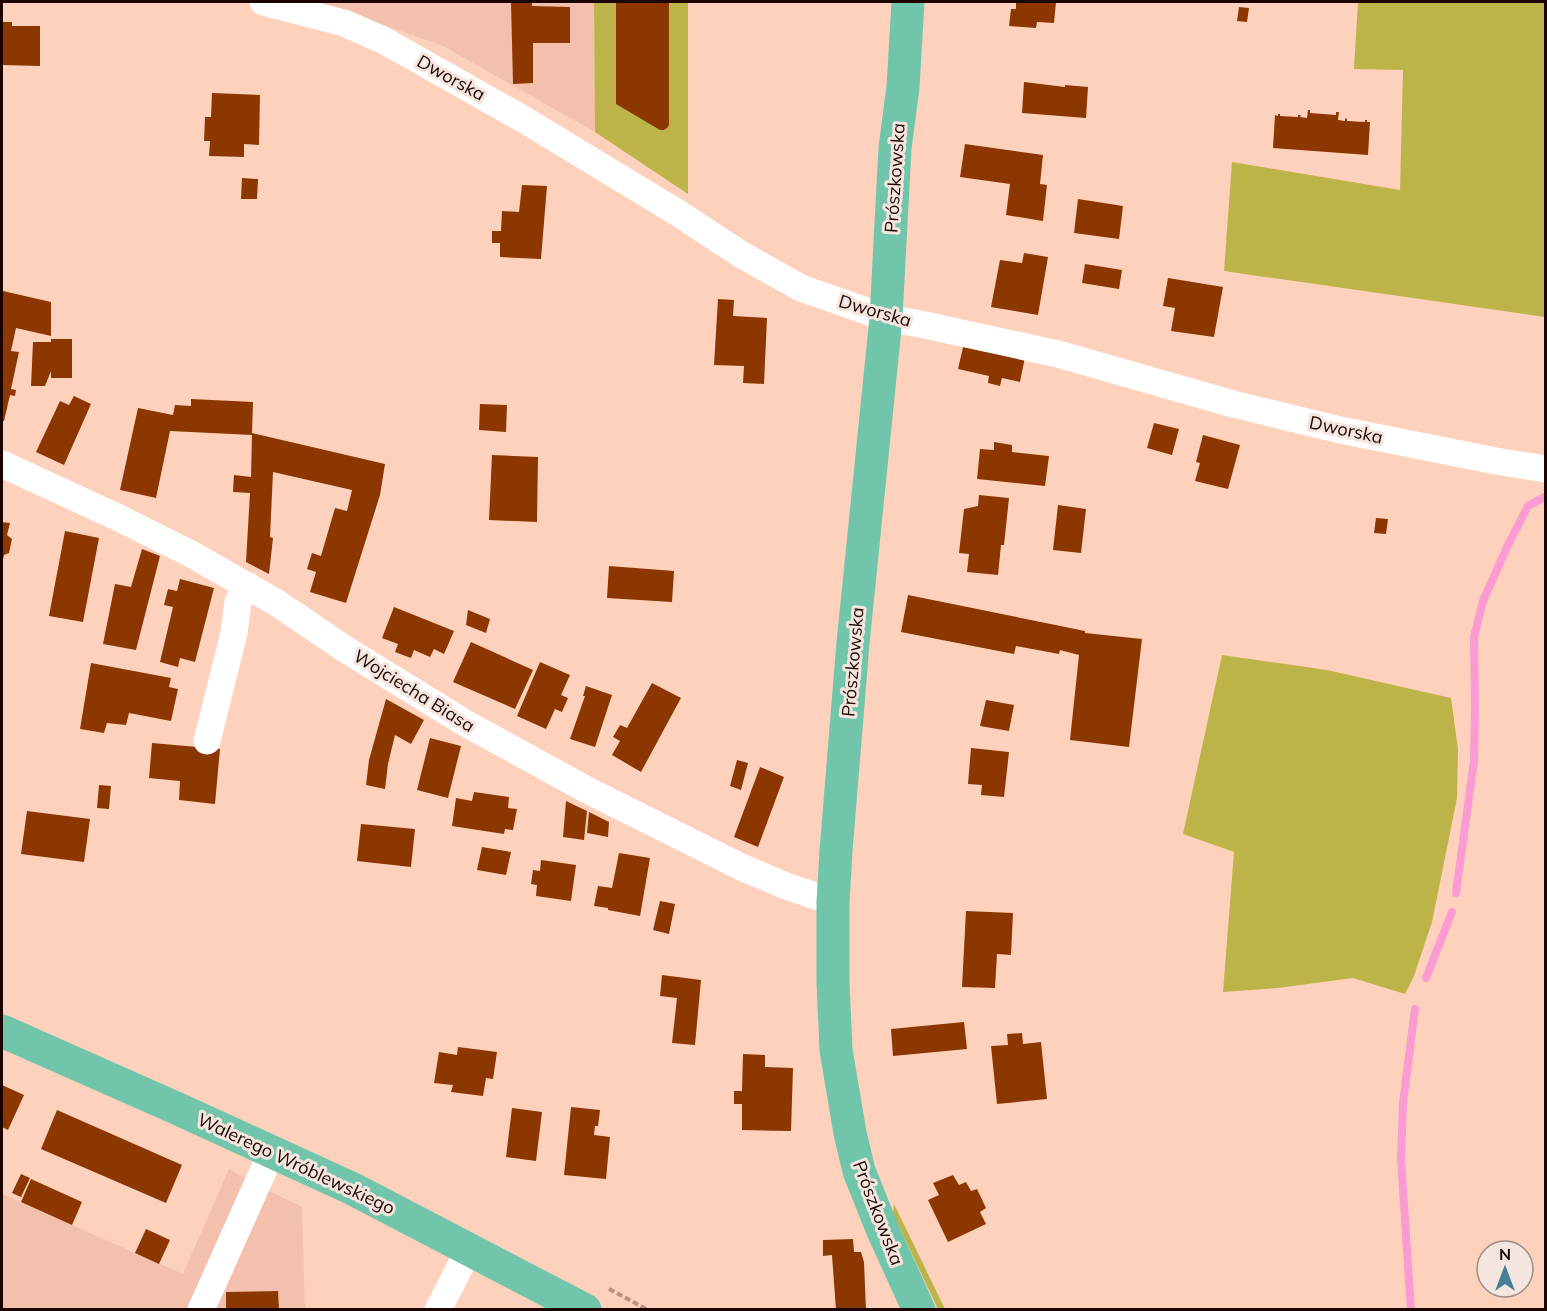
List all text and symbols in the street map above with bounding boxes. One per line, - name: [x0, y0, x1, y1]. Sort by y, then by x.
- street label: Dworska: [413, 49, 489, 106]
- street label: Prószkowska: [879, 122, 910, 234]
- street label: Dworska: [836, 289, 914, 332]
- street label: Dworska: [1307, 411, 1385, 449]
- street label: Prószkowska: [836, 606, 869, 718]
- street label: Wojciecha Biasa: [349, 644, 479, 737]
- street label: Walerego Wróblewskiego: [194, 1108, 399, 1219]
- street label: Prószkowska: [848, 1157, 909, 1268]
- north arrow: [1475, 1239, 1535, 1299]
- text: N: [1499, 1244, 1511, 1264]

